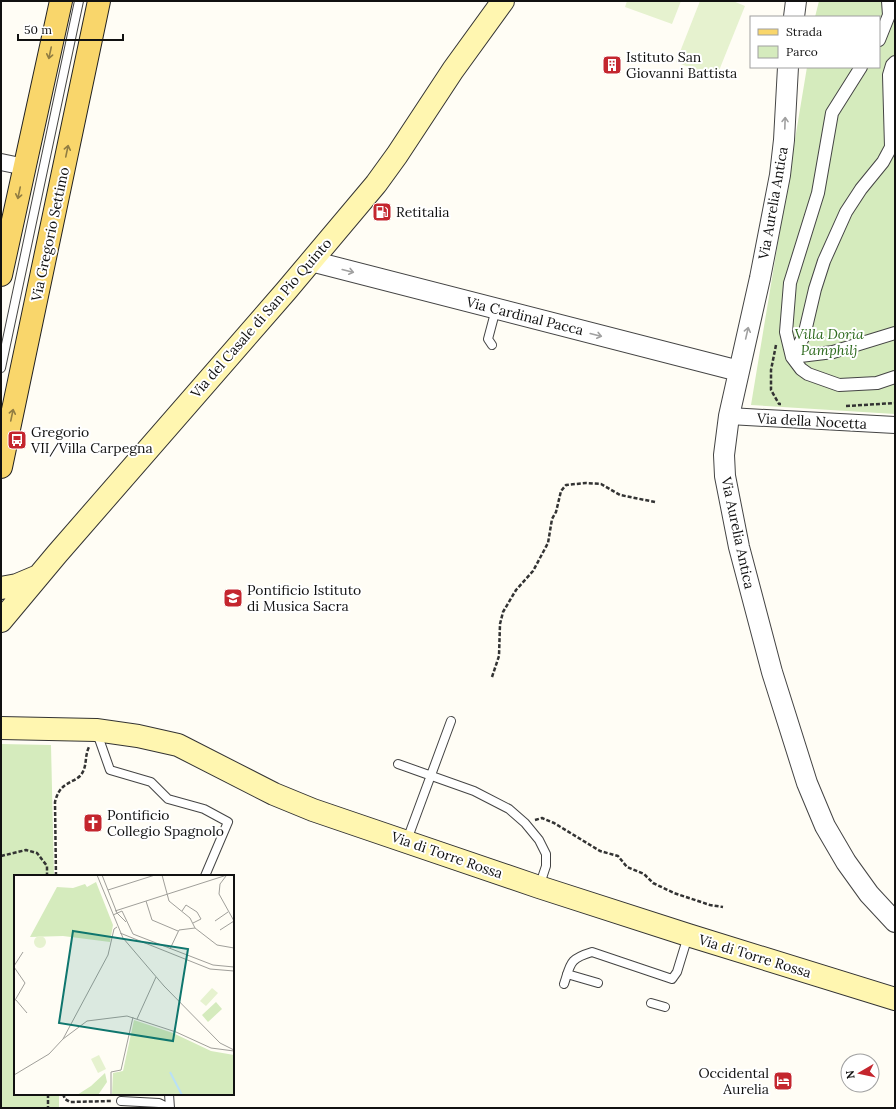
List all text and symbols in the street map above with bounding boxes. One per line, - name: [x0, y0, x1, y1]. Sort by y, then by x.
- scale bar: [18, 16, 123, 42]
- legend: [750, 16, 880, 68]
- text: 50 m: [24, 22, 52, 37]
- text: Strada: [786, 24, 822, 39]
- text: Parco: [786, 44, 818, 59]
- one-way arrow: [45, 46, 53, 59]
- place label: Istituto San Giovanni Battista: [626, 48, 737, 82]
- building icon: Istituto San Giovanni Battista: [601, 54, 623, 76]
- one-way arrow: [781, 117, 789, 130]
- one-way arrow: [63, 145, 71, 158]
- street label: Via Aurelia Antica: [754, 145, 792, 262]
- street label: Via Gregorio Settimo: [27, 165, 73, 304]
- one-way arrow: [14, 187, 22, 200]
- fuel station icon: Retitalia: [371, 201, 393, 223]
- place label: Retitalia: [396, 203, 449, 221]
- street label: Via del Casale di San Pio Quinto: [186, 234, 335, 402]
- one-way arrow: [341, 268, 354, 276]
- street label: Via Cardinal Pacca: [464, 293, 585, 339]
- park label: Villa Doria Pamphilj: [794, 325, 864, 359]
- one-way arrow: [744, 327, 752, 340]
- one-way arrow: [589, 332, 602, 339]
- one-way arrow: [8, 409, 16, 422]
- street label: Via della Nocetta: [756, 409, 867, 433]
- place label: Gregorio VII/Villa Carpegna: [30, 423, 153, 457]
- bus stop icon: Gregorio VII/Villa Carpegna: [6, 429, 28, 451]
- street label: Via Aurelia Antica: [717, 474, 759, 591]
- place label: Pontificio Istituto di Musica Sacra: [247, 581, 361, 615]
- school or university icon: Pontificio Istituto di Musica Sacra: [222, 587, 244, 609]
- place label: Pontificio Collegio Spagnolo: [107, 806, 224, 840]
- church icon: Pontificio Collegio Spagnolo: [82, 812, 104, 834]
- street label: Via di Torre Rossa: [388, 827, 505, 882]
- inset map: [14, 875, 234, 1095]
- street label: Via di Torre Rossa: [696, 930, 813, 982]
- north arrow: [840, 1053, 880, 1093]
- place label: Occidental Aurelia: [698, 1064, 769, 1098]
- text: N: [842, 1069, 858, 1080]
- hotel icon: Occidental Aurelia: [772, 1070, 794, 1092]

